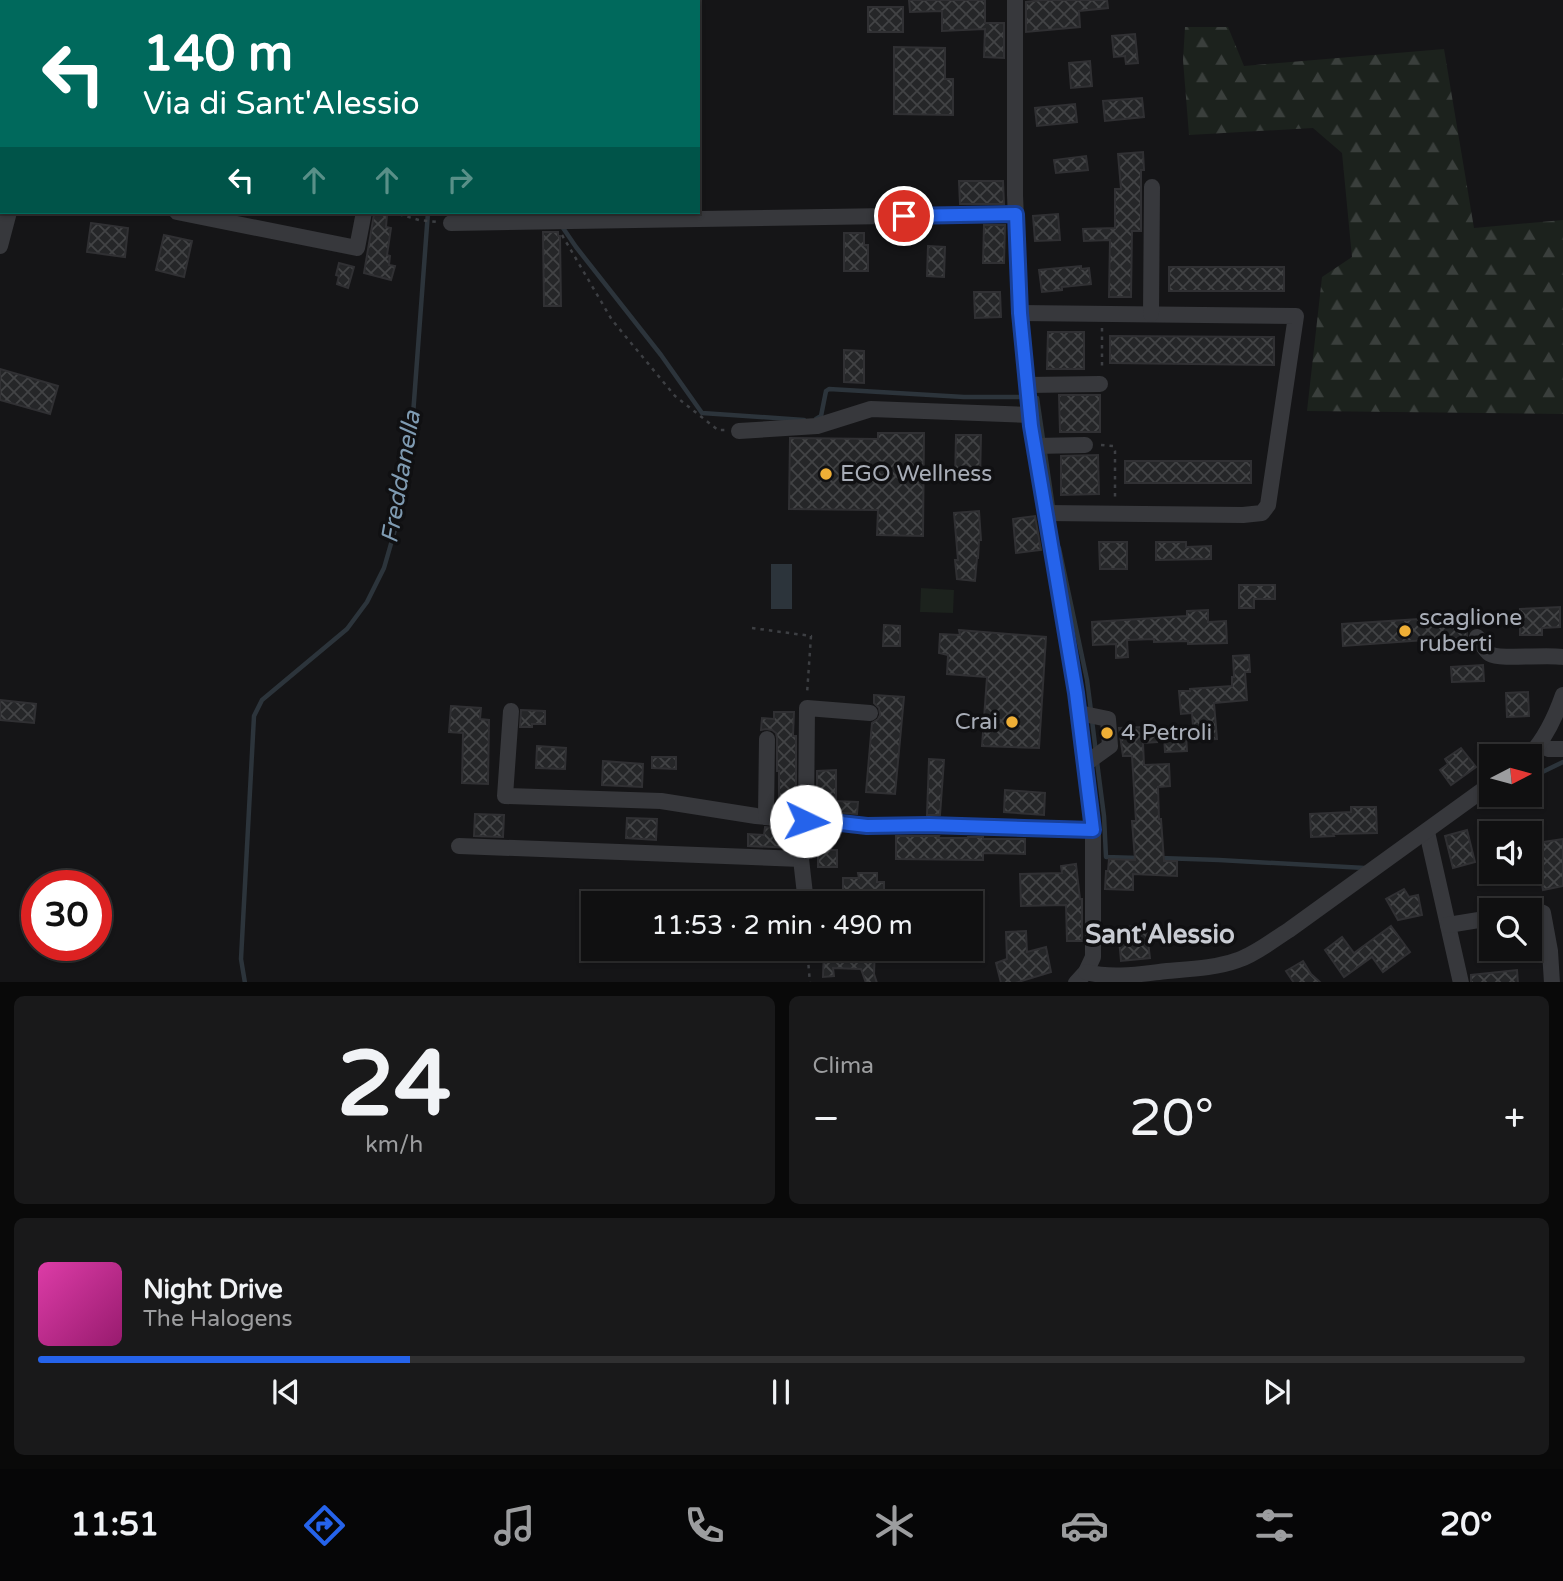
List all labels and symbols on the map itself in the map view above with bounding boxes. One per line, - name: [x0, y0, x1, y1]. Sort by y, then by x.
- pin: [874, 186, 934, 246]
- water label: Freddanella: [375, 408, 427, 545]
- place label: EGO Wellness: [840, 460, 992, 488]
- marker: EGO Wellness: [818, 466, 834, 482]
- place label: scaglione ruberti: [1419, 604, 1522, 658]
- marker: scaglione ruberti: [1397, 623, 1413, 639]
- place label: Crai: [955, 708, 998, 736]
- marker: Crai: [1004, 714, 1020, 730]
- place label: 4 Petroli: [1121, 719, 1212, 747]
- marker: 4 Petroli: [1099, 725, 1115, 741]
- north arrow: [1479, 744, 1542, 807]
- position arrow: [769, 784, 843, 858]
- speed limit sign: 30: [21, 870, 112, 961]
- district label: Sant'Alessio: [1085, 919, 1235, 950]

